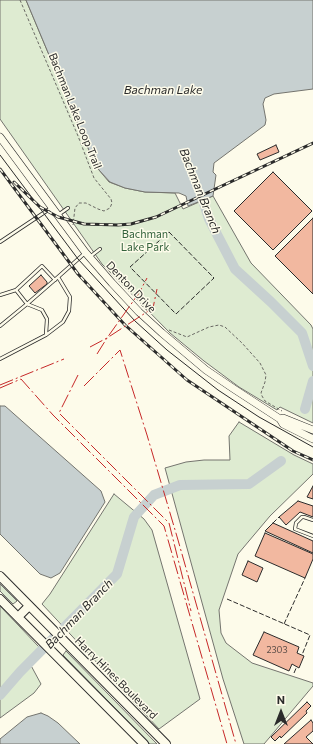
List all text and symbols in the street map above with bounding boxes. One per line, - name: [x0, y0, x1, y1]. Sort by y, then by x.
- street label: Bachman Lake Loop Trail: [46, 51, 104, 171]
- water label: Bachman Lake: [124, 83, 202, 97]
- water label: Bachman Branch: [176, 146, 224, 236]
- park label: Bachman Lake Park: [121, 227, 169, 253]
- street label: Denton Drive: [103, 259, 159, 315]
- water label: Bachman Branch: [42, 576, 116, 652]
- street label: Harry Hines Boulevard: [72, 634, 160, 722]
- house number: 2303: [266, 645, 288, 655]
- north arrow: [261, 692, 301, 732]
- text: N: [277, 693, 285, 706]

